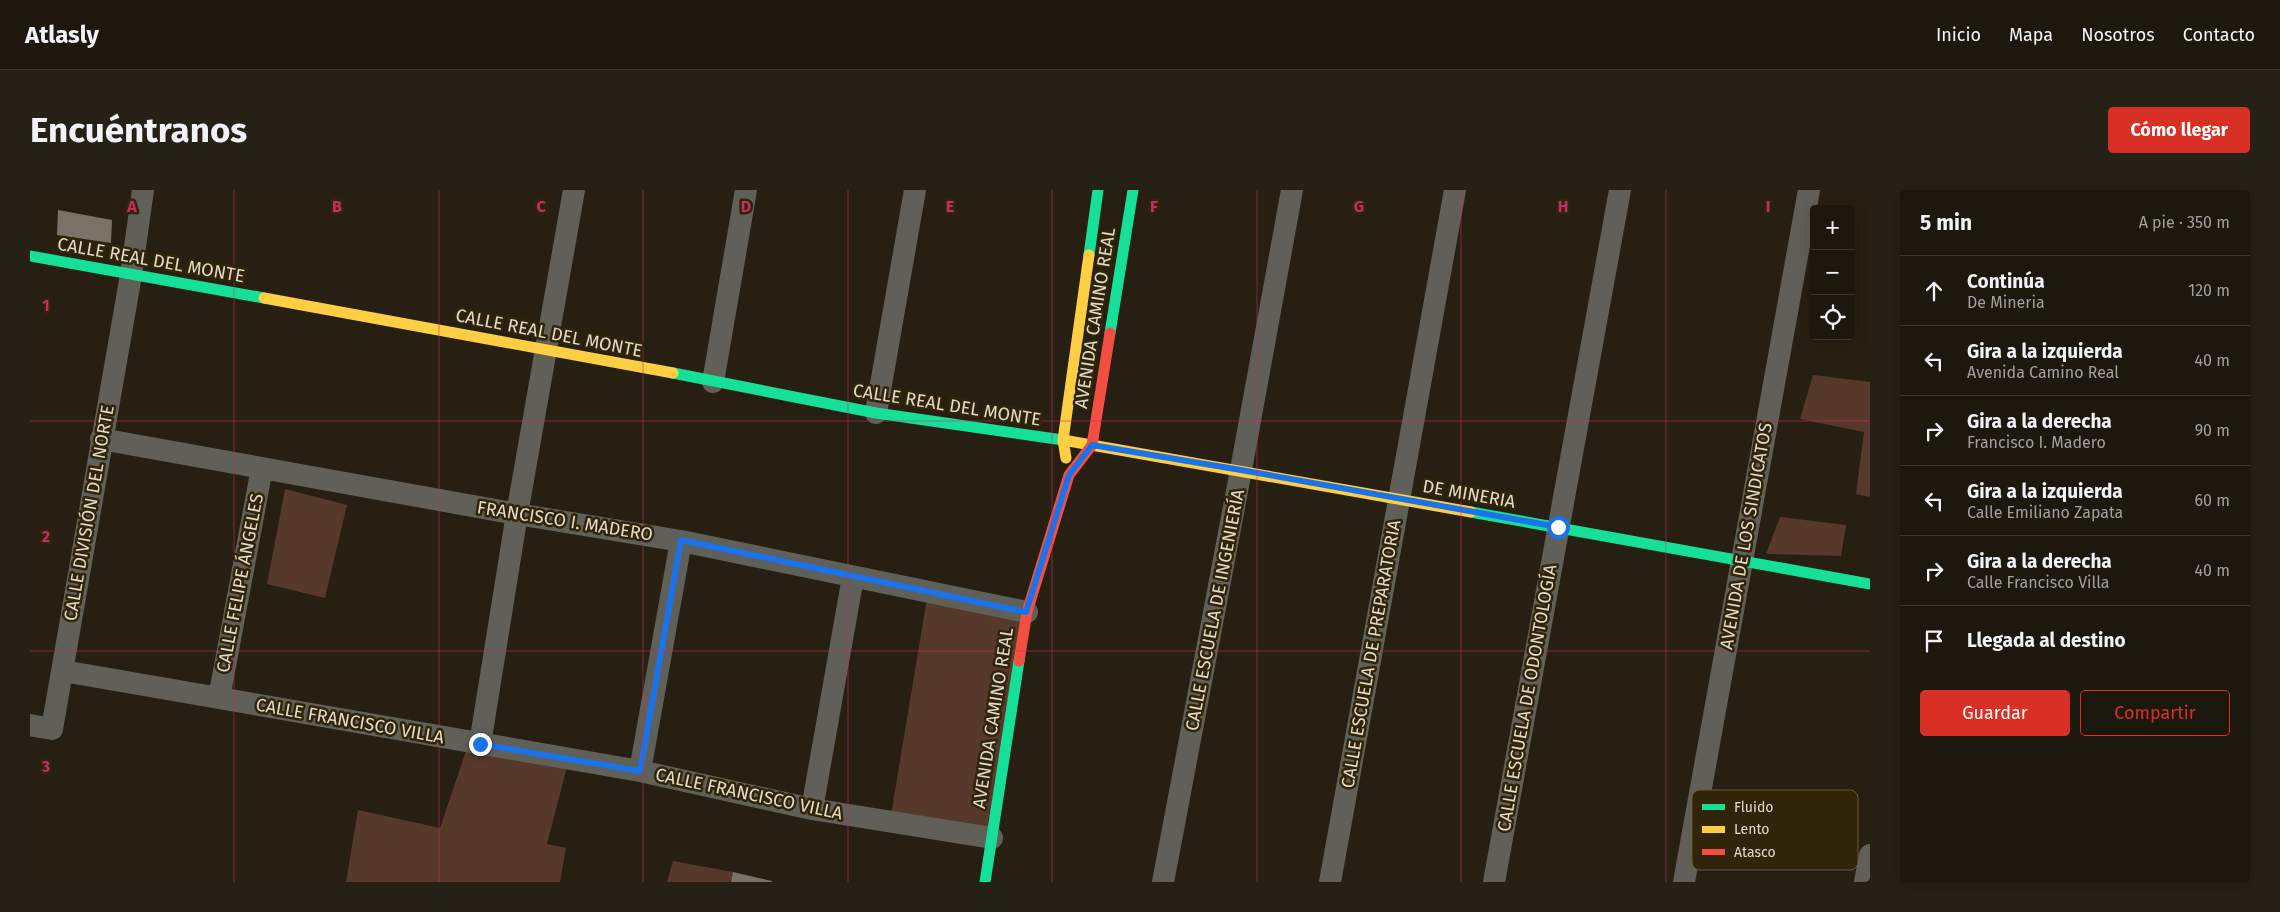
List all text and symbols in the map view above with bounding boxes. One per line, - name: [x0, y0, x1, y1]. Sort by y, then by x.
- text: Atlasly: [25, 21, 99, 49]
- text: Inicio: [1936, 24, 1981, 46]
- text: Mapa: [2009, 24, 2053, 46]
- text: Nosotros: [2081, 24, 2155, 46]
- text: Contacto: [2183, 24, 2255, 46]
- button: Cómo llegar: [2108, 107, 2250, 153]
- text: Encuéntranos: [30, 109, 247, 151]
- text: A: [126, 197, 137, 216]
- text: B: [332, 197, 342, 216]
- text: C: [536, 197, 546, 216]
- text: D: [741, 197, 751, 216]
- text: E: [946, 197, 954, 216]
- text: F: [1150, 197, 1158, 216]
- text: G: [1354, 197, 1364, 216]
- text: H: [1558, 197, 1568, 216]
- text: I: [1766, 197, 1770, 216]
- map controls: [1810, 205, 1855, 340]
- button: +: [1810, 205, 1855, 250]
- text: 5 min: [1920, 210, 1972, 236]
- text: A pie · 350 m: [2139, 213, 2230, 232]
- street label: AVENIDA CAMINO REAL: [1070, 226, 1120, 410]
- street label: CALLE REAL DEL MONTE: [56, 233, 246, 287]
- button: −: [1810, 250, 1855, 295]
- text: Continúa: [1967, 270, 2045, 293]
- icon: ahead: [1920, 277, 1948, 305]
- text: 120 m: [2188, 281, 2230, 300]
- text: De Mineria: [1967, 293, 2045, 312]
- button: locate: [1810, 295, 1855, 340]
- text: 1: [42, 296, 50, 315]
- street label: CALLE REAL DEL MONTE: [454, 304, 644, 362]
- text: Gira a la izquierda: [1967, 340, 2123, 363]
- icon: left: [1920, 347, 1948, 375]
- text: 40 m: [2195, 351, 2230, 370]
- text: Avenida Camino Real: [1967, 363, 2119, 382]
- street label: CALLE REAL DEL MONTE: [852, 379, 1042, 431]
- street label: CALLE DIVISIÓN DEL NORTE: [59, 403, 119, 623]
- text: Gira a la derecha: [1967, 410, 2112, 433]
- icon: right: [1920, 417, 1948, 445]
- street label: AVENIDA DE LOS SINDICATOS: [1715, 421, 1777, 651]
- text: 90 m: [2195, 421, 2230, 440]
- text: Francisco I. Madero: [1967, 433, 2106, 452]
- street label: DE MINERIA: [1421, 475, 1518, 513]
- text: Gira a la izquierda: [1967, 480, 2123, 503]
- street label: CALLE ESCUELA DE INGENIERÍA: [1180, 486, 1249, 733]
- icon: left: [1920, 487, 1948, 515]
- street label: CALLE FELIPE ÁNGELES: [211, 491, 268, 675]
- text: 60 m: [2195, 491, 2230, 510]
- street label: FRANCISCO I. MADERO: [476, 496, 654, 546]
- text: Calle Emiliano Zapata: [1967, 503, 2123, 522]
- route start: [1547, 516, 1570, 539]
- street label: CALLE ESCUELA DE PREPARATORIA: [1337, 517, 1406, 790]
- text: 2: [42, 527, 50, 546]
- text: Gira a la derecha: [1967, 550, 2112, 573]
- icon: right: [1920, 557, 1948, 585]
- text: 40 m: [2195, 561, 2230, 580]
- street label: CALLE ESCUELA DE ODONTOLOGÍA: [1492, 562, 1561, 833]
- text: Calle Francisco Villa: [1967, 573, 2110, 592]
- street label: AVENIDA CAMINO REAL: [968, 626, 1018, 810]
- icon: arrive: [1920, 627, 1948, 655]
- text: Llegada al destino: [1967, 629, 2126, 652]
- button: Guardar: [1920, 690, 2070, 736]
- button: Compartir: [2080, 690, 2230, 736]
- street label: CALLE FRANCISCO VILLA: [254, 694, 447, 749]
- route end: [469, 733, 492, 756]
- text: 3: [41, 757, 50, 776]
- street label: CALLE FRANCISCO VILLA: [653, 763, 845, 825]
- legend: [1692, 790, 1858, 870]
- text: Fluido: [1734, 799, 1773, 816]
- text: Lento: [1734, 821, 1769, 838]
- text: Atasco: [1734, 844, 1776, 861]

